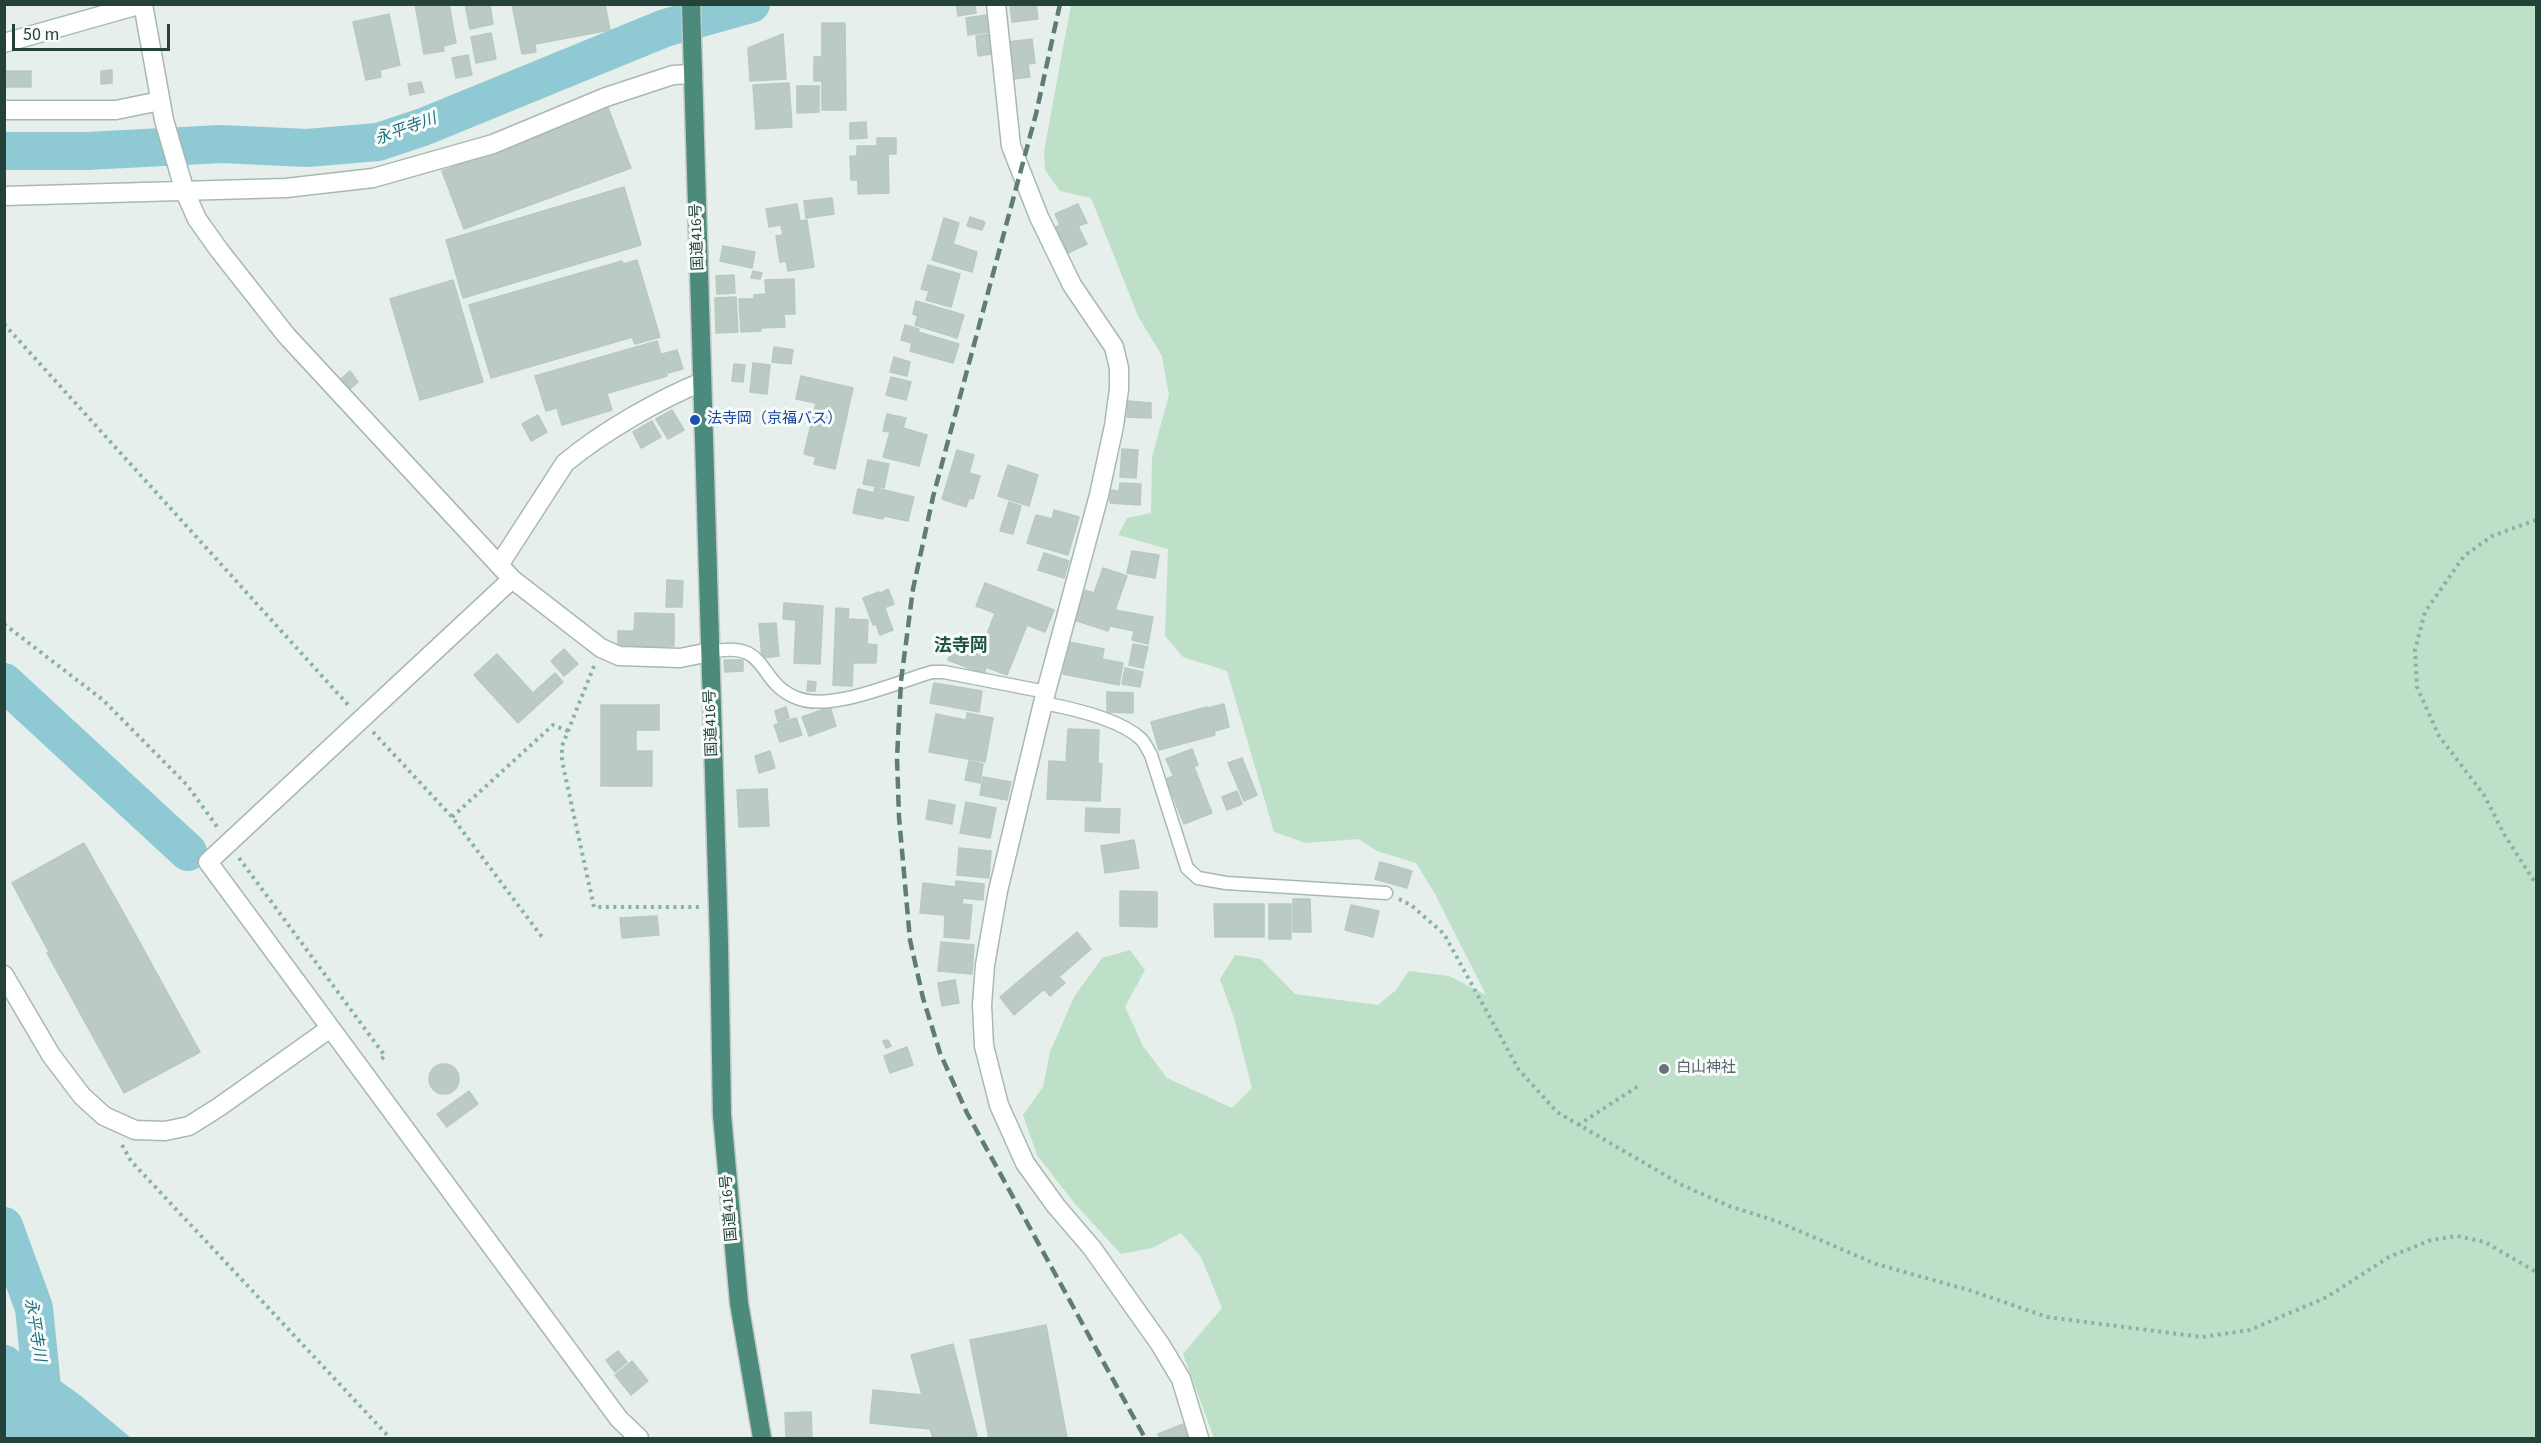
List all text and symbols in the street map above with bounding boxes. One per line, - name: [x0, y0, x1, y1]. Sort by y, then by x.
- scale bar: [15, 12, 172, 50]
- text: 50 m: [23, 22, 59, 47]
- water label: 永平寺川: [373, 110, 439, 150]
- street label: 国道416号: [688, 203, 708, 271]
- place label: 法寺岡（京福バス）: [707, 411, 842, 429]
- marker: 法寺岡（京福バス）: [688, 413, 702, 427]
- district label: 法寺岡: [934, 636, 988, 658]
- street label: 国道416号: [702, 689, 722, 757]
- place label: 白山神社: [1676, 1060, 1736, 1078]
- marker: 白山神社: [1657, 1062, 1671, 1076]
- street label: 国道416号: [718, 1174, 742, 1242]
- water label: 永平寺川: [20, 1297, 48, 1363]

